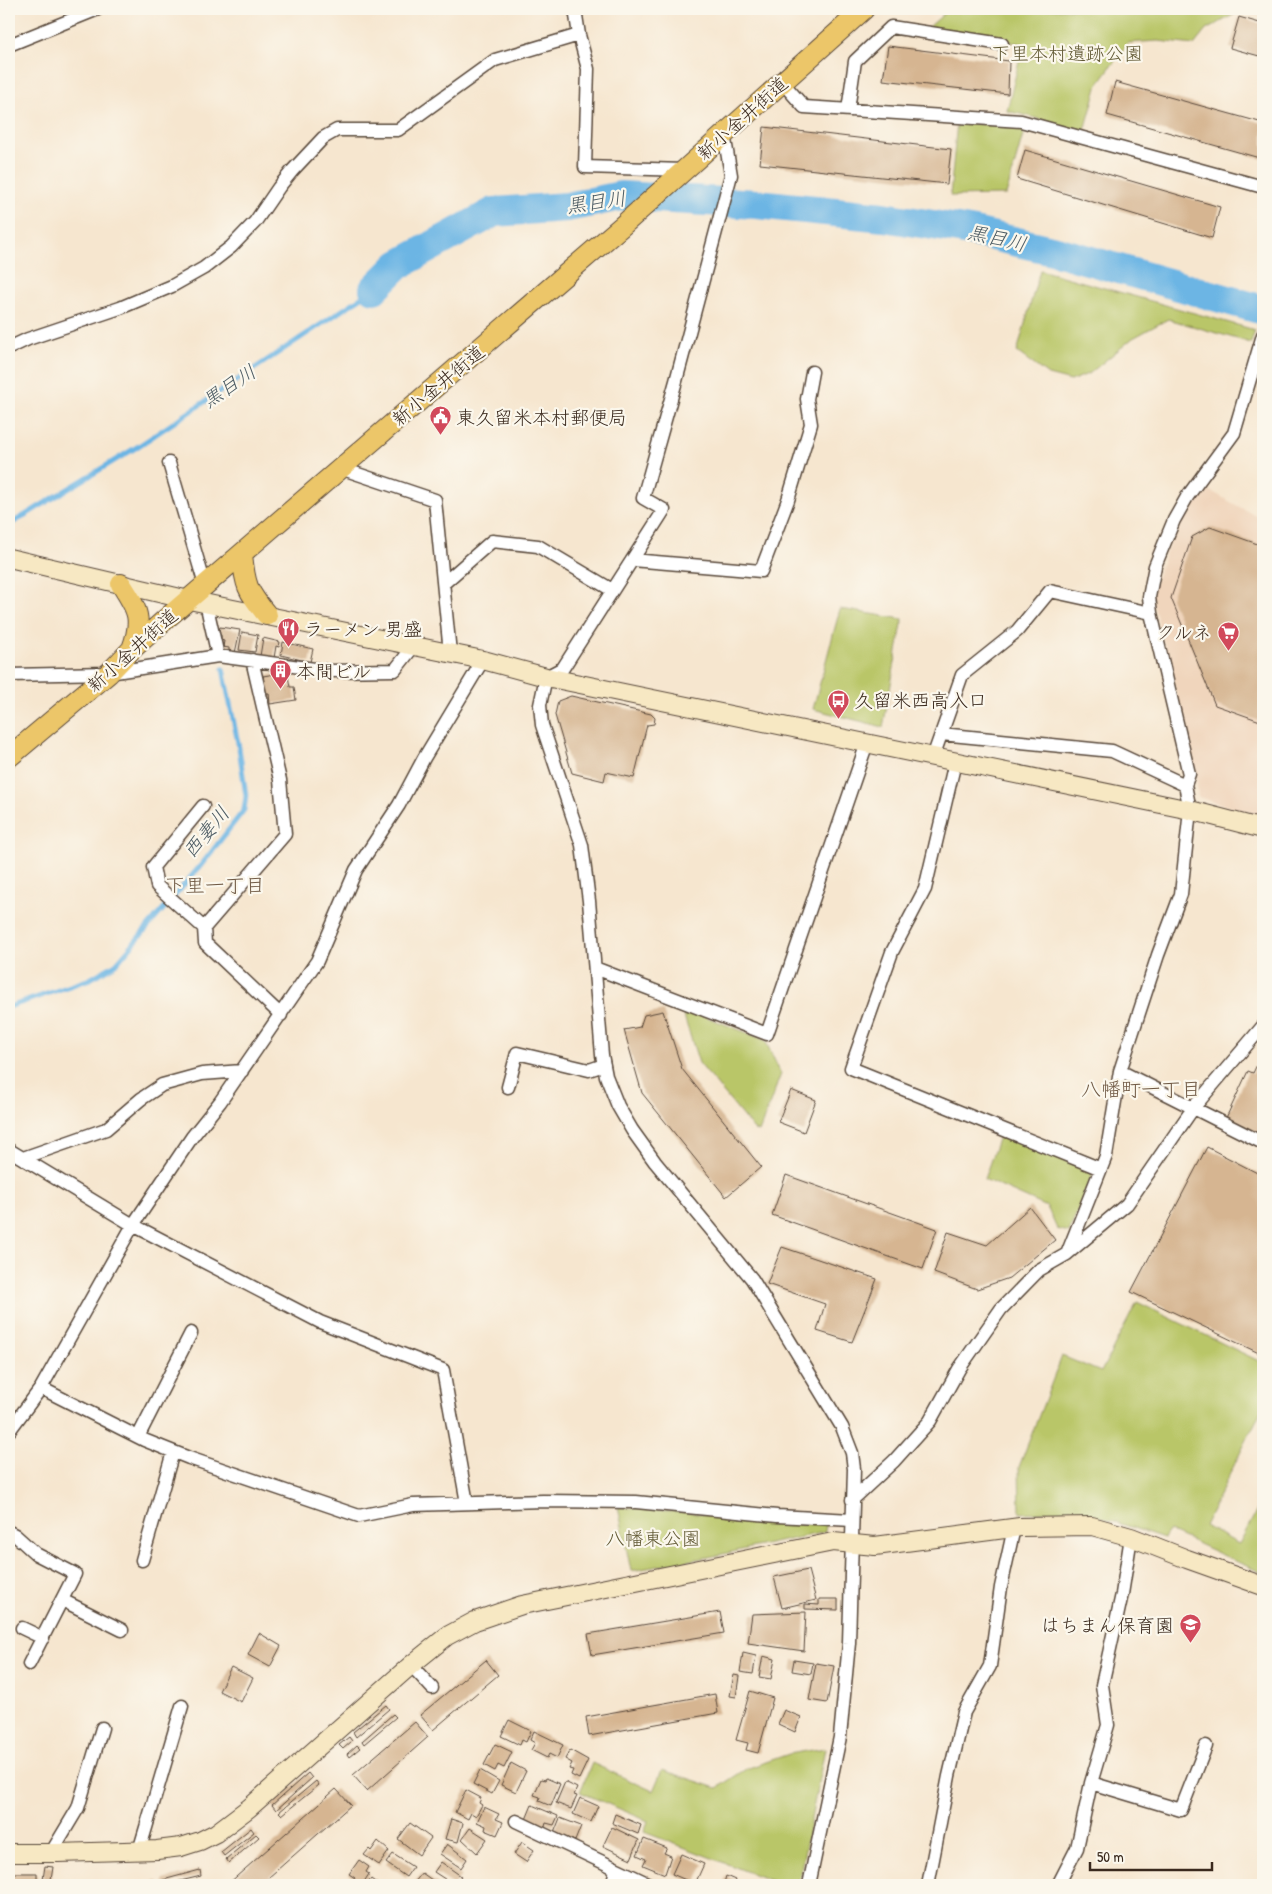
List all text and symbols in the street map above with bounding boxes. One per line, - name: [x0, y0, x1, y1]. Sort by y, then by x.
- park label: 下里本村遺跡公園: [991, 40, 1143, 66]
- street label: 新小金井街道: [691, 70, 793, 166]
- water label: 黒目川: [564, 184, 628, 219]
- water label: 黒目川: [965, 218, 1029, 257]
- street label: 新小金井街道: [386, 338, 490, 432]
- water label: 黒目川: [196, 358, 261, 414]
- place label: 東久留米本村郵便局: [456, 404, 627, 430]
- public building icon: 東久留米本村郵便局: [428, 405, 452, 436]
- street label: 新小金井街道: [81, 602, 183, 698]
- place label: ラーメン 男盛: [304, 616, 422, 642]
- restaurant icon: ラーメン 男盛: [276, 617, 300, 648]
- place label: クルネ: [1156, 619, 1212, 645]
- supermarket icon: クルネ: [1216, 620, 1240, 651]
- place label: 本間ビル: [296, 658, 372, 684]
- building icon: 本間ビル: [268, 659, 292, 690]
- place label: 久留米西高入口: [854, 687, 987, 713]
- bus stop icon: 久留米西高入口: [826, 688, 850, 719]
- water label: 西妻川: [176, 800, 235, 863]
- district label: 下里一丁目: [165, 871, 265, 898]
- district label: 八幡町一丁目: [1081, 1075, 1201, 1102]
- park label: 八幡東公園: [605, 1525, 701, 1551]
- place label: はちまん保育園: [1041, 1612, 1174, 1638]
- school or university icon: はちまん保育園: [1178, 1613, 1202, 1644]
- scale bar: [1090, 1839, 1212, 1871]
- text: 50 m: [1097, 1846, 1124, 1867]

